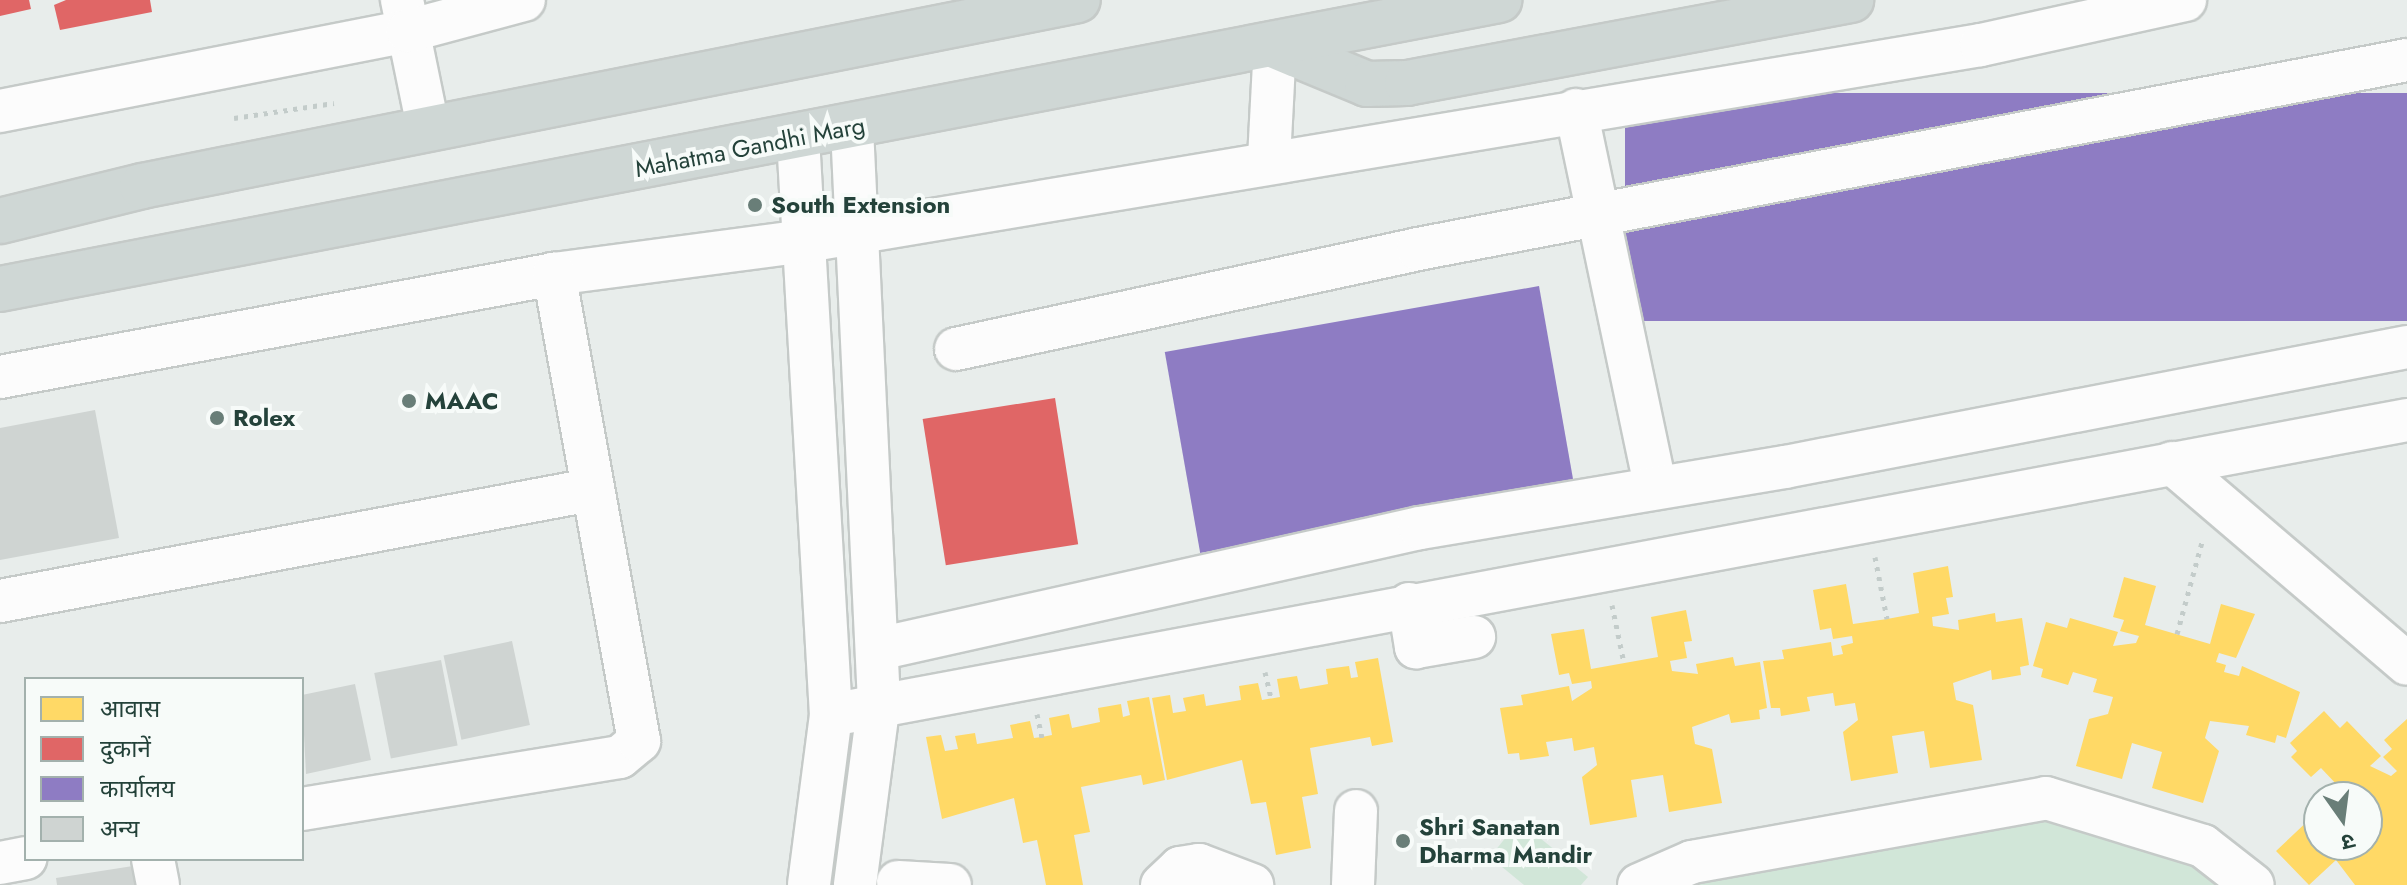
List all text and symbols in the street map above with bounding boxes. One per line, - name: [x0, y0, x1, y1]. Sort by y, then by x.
- street label: Mahatma Gandhi Marg: [633, 111, 867, 183]
- place label: South Extension: [771, 191, 950, 219]
- marker: South Extension: [746, 196, 764, 214]
- place label: MAAC: [425, 387, 498, 415]
- marker: MAAC: [400, 392, 418, 410]
- place label: Rolex: [233, 404, 295, 432]
- marker: Rolex: [208, 409, 226, 427]
- legend: [24, 677, 304, 861]
- text: आवास: [100, 691, 160, 726]
- text: दुकानें: [100, 731, 151, 766]
- text: कार्यालय: [100, 771, 175, 806]
- north arrow: [2303, 781, 2383, 861]
- text: अन्य: [100, 811, 139, 846]
- place label: Shri Sanatan Dharma Mandir: [1419, 813, 1592, 869]
- text: उ: [2338, 825, 2358, 859]
- marker: Shri Sanatan Dharma Mandir: [1394, 832, 1412, 850]

